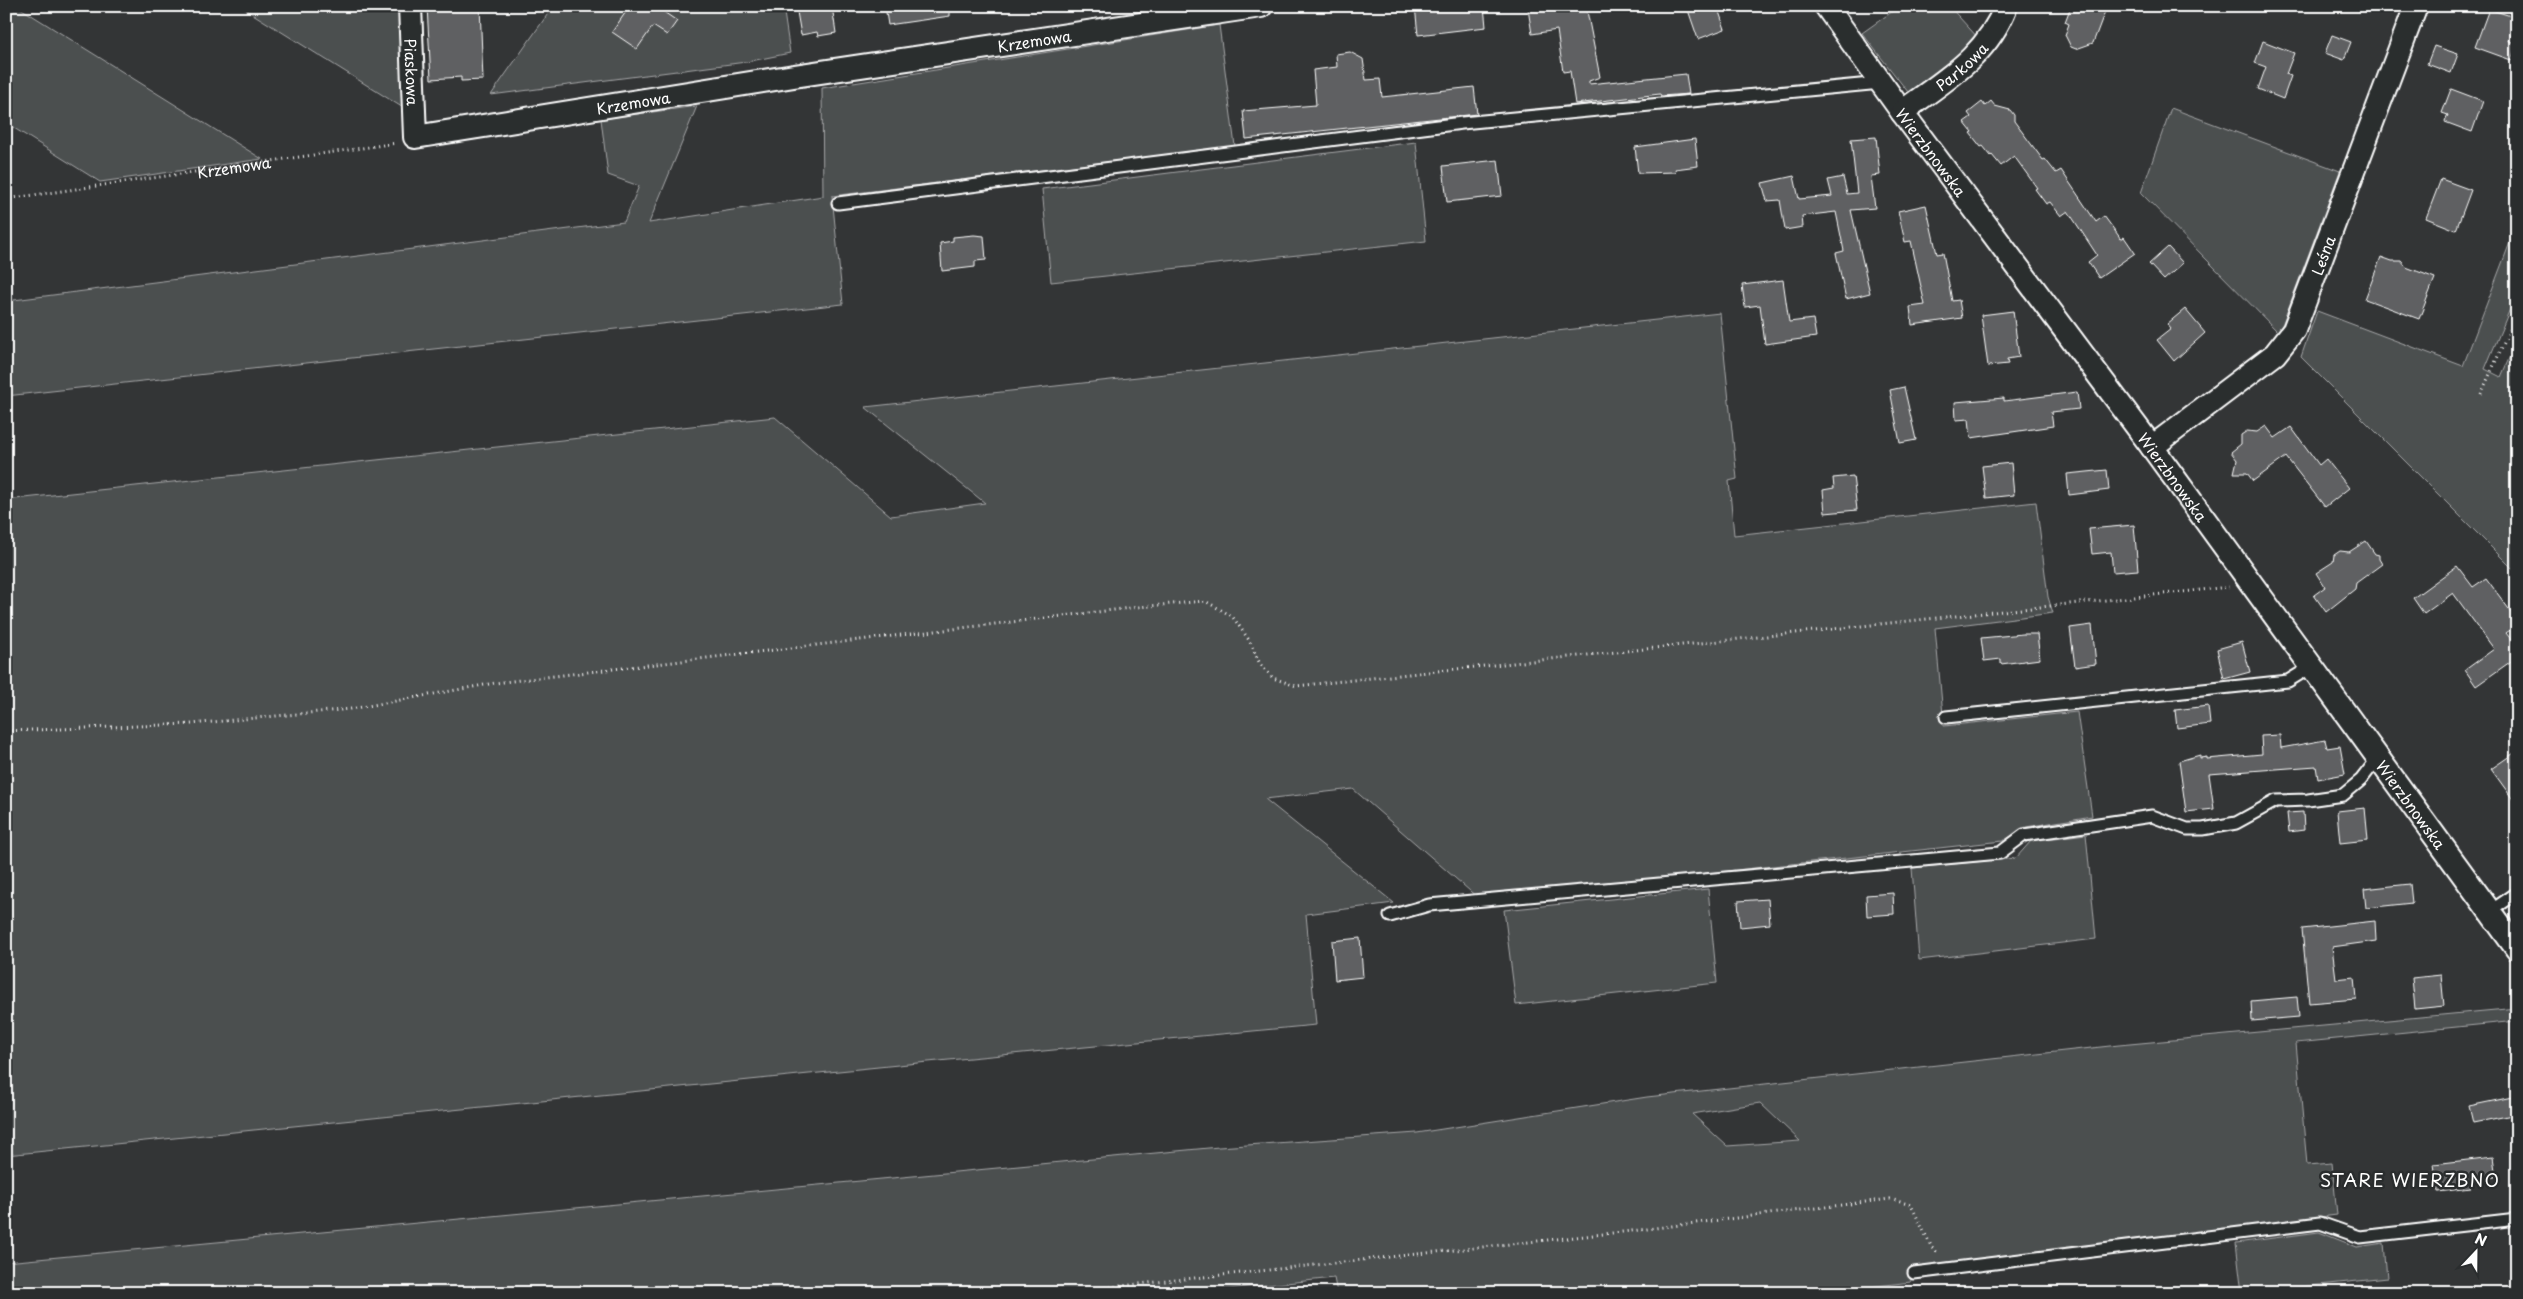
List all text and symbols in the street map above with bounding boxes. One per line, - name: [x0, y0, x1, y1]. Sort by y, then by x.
- street label: Krzemowa: [996, 23, 1073, 57]
- street label: Parkowa: [1930, 36, 1993, 96]
- street label: Piaskowa: [400, 38, 425, 107]
- street label: Krzemowa: [595, 85, 672, 119]
- street label: Wierzbnowska: [1891, 103, 1973, 201]
- street label: Krzemowa: [195, 150, 273, 183]
- street label: Leśna: [2304, 231, 2340, 278]
- street label: Wierzbnowska: [2133, 427, 2214, 526]
- street label: Wierzbnowska: [2371, 755, 2452, 854]
- district label: STARE WIERZBNO: [2320, 1166, 2500, 1193]
- north arrow: [2450, 1226, 2500, 1276]
- text: N: [2472, 1228, 2490, 1251]

